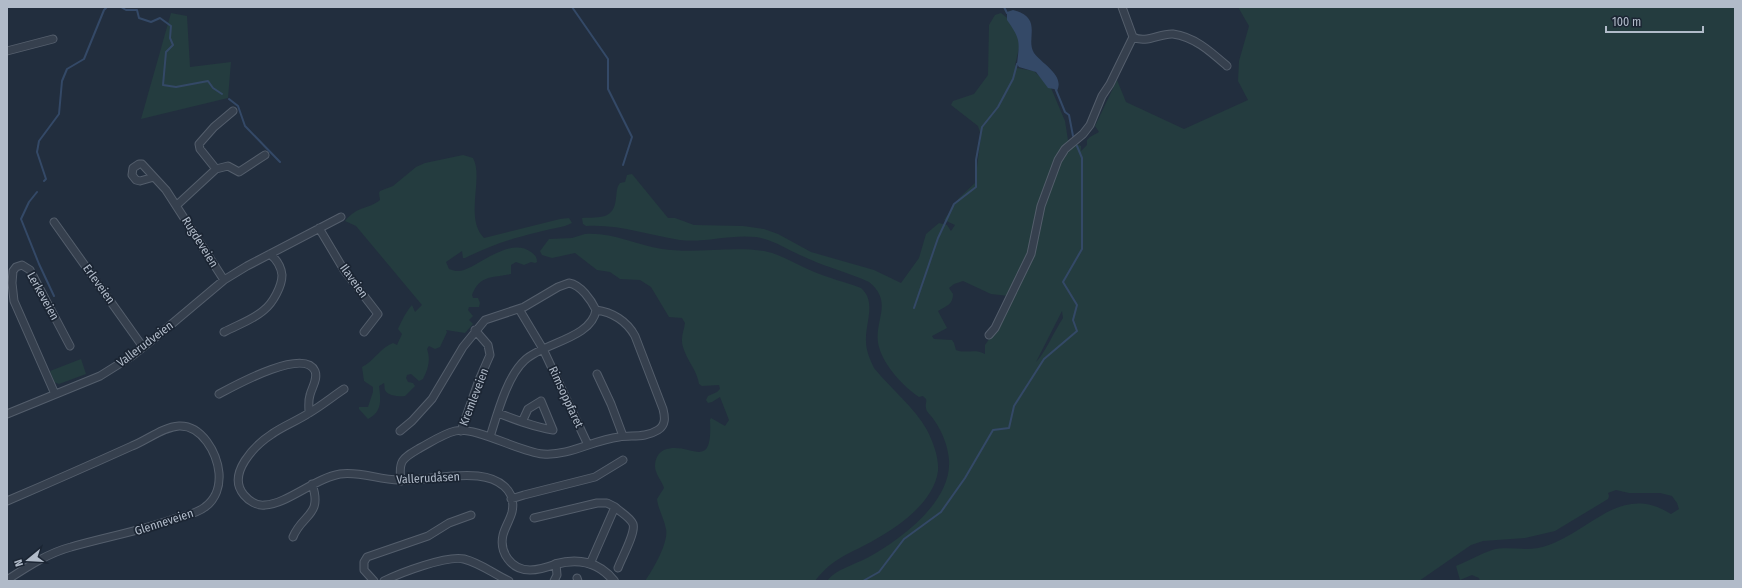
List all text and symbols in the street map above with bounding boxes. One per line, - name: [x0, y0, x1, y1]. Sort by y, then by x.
- scale bar: [1606, 8, 1703, 34]
- text: 100 m: [1612, 15, 1641, 29]
- street label: Rugdeveien: [179, 214, 221, 270]
- street label: Ilaveien: [337, 261, 371, 301]
- street label: Erleveien: [80, 262, 118, 306]
- street label: Lerkeveien: [24, 269, 62, 323]
- street label: Vallerudveien: [114, 318, 176, 370]
- street label: Rimsoppfaret: [546, 364, 586, 430]
- street label: Kremleveien: [457, 366, 491, 428]
- street label: Vallerudåsen: [396, 469, 460, 487]
- street label: Glenneveien: [133, 506, 195, 538]
- north arrow: [8, 540, 48, 580]
- text: N: [12, 558, 26, 568]

